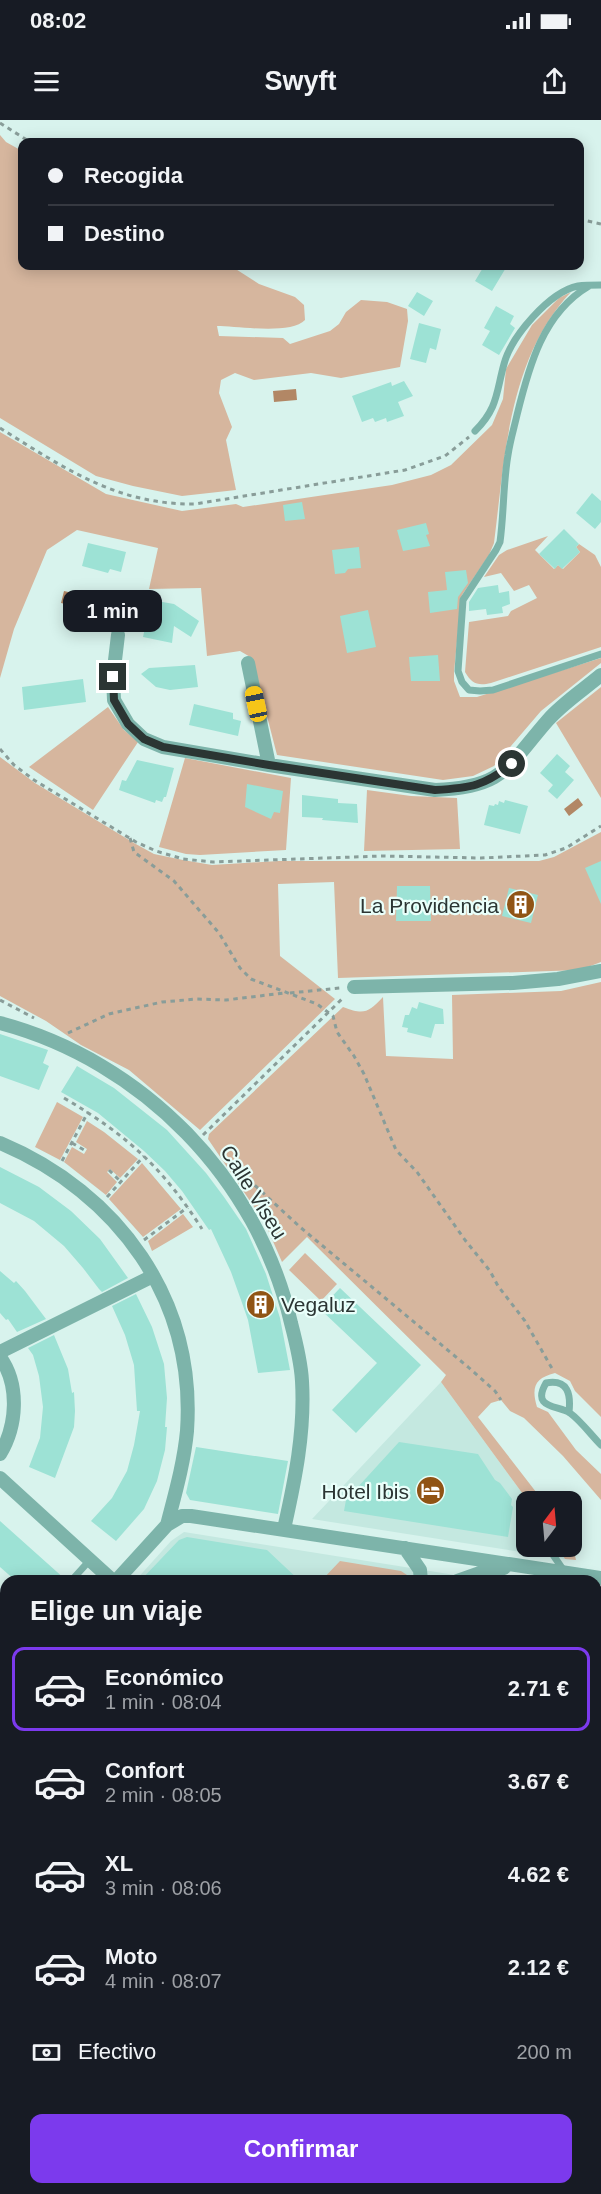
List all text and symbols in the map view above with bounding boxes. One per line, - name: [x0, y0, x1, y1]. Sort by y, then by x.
- text: 08:02: [30, 8, 86, 33]
- icon: menu: [30, 65, 63, 98]
- icon: share: [538, 65, 571, 98]
- text: Swyft: [264, 66, 337, 96]
- text: Recogida: [84, 163, 183, 188]
- text: Destino: [84, 221, 165, 246]
- callout: 1 min: [63, 590, 162, 632]
- text: 1 min: [86, 600, 139, 622]
- route end: [99, 663, 126, 690]
- car: [243, 685, 269, 723]
- route start: [498, 750, 525, 777]
- building icon: La Providencia: [504, 889, 536, 921]
- place label: La Providencia: [360, 894, 499, 917]
- street label: Calle Viseu: [216, 1141, 292, 1243]
- building icon: Vegaluz: [244, 1288, 276, 1320]
- place label: Vegaluz: [281, 1293, 356, 1316]
- hotel icon: Hotel Ibis: [414, 1475, 446, 1507]
- place label: Hotel Ibis: [321, 1480, 409, 1503]
- north arrow: [516, 1491, 582, 1557]
- map controls: [516, 1491, 582, 1557]
- text: Elige un viaje: [30, 1596, 203, 1626]
- icon: car: [33, 1662, 87, 1716]
- text: Económico: [105, 1665, 224, 1690]
- text: 2.71 €: [508, 1676, 569, 1701]
- text: 1 min · 08:04: [105, 1691, 222, 1713]
- icon: car: [33, 1755, 87, 1809]
- text: Confort: [105, 1758, 184, 1783]
- text: 3.67 €: [508, 1769, 569, 1794]
- text: 2 min · 08:05: [105, 1784, 222, 1806]
- icon: car: [33, 1848, 87, 1902]
- text: XL: [105, 1851, 133, 1876]
- text: 4.62 €: [508, 1862, 569, 1887]
- text: 3 min · 08:06: [105, 1877, 222, 1899]
- icon: car: [33, 1941, 87, 1995]
- text: Moto: [105, 1944, 158, 1969]
- text: 2.12 €: [508, 1955, 569, 1980]
- text: 4 min · 08:07: [105, 1970, 222, 1992]
- icon: cash: [30, 2036, 63, 2069]
- text: Efectivo: [78, 2039, 156, 2064]
- text: 200 m: [516, 2041, 572, 2063]
- button: Confirmar: [30, 2114, 572, 2183]

